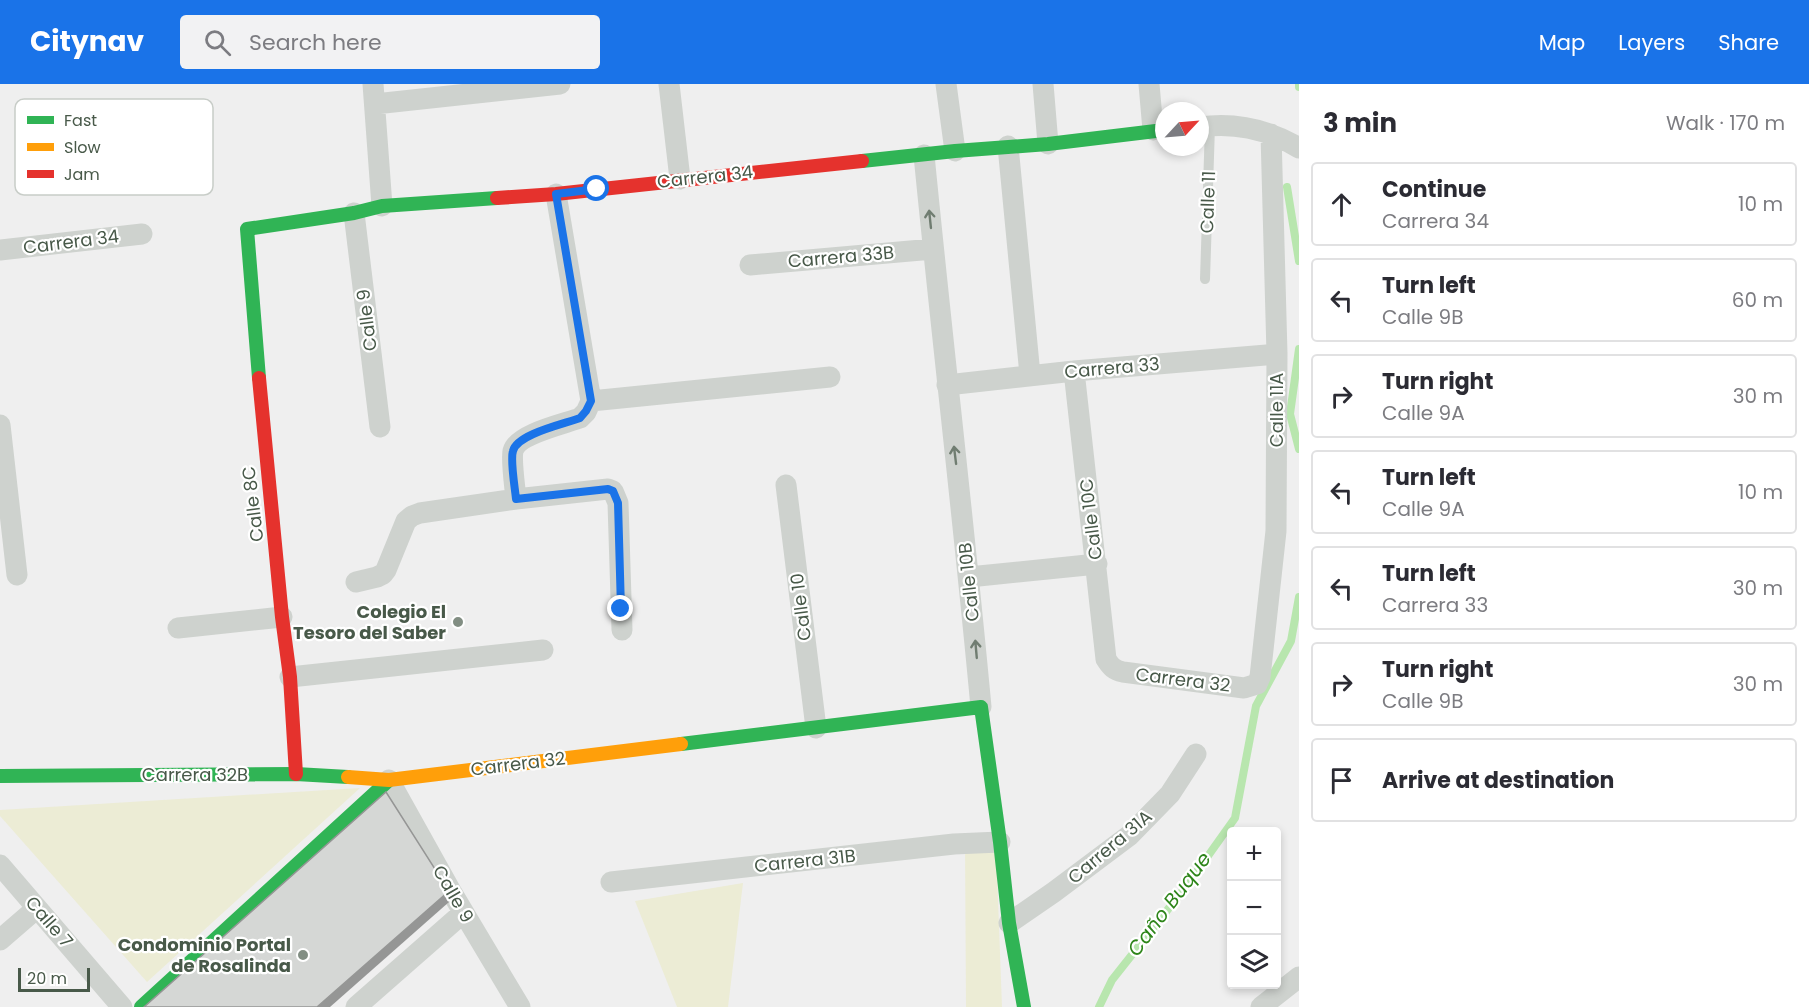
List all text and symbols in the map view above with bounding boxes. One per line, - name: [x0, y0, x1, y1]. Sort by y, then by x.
- search box: [180, 15, 600, 69]
- text: Citynav: [30, 22, 144, 61]
- icon: search: [201, 26, 234, 59]
- text: Search here: [249, 27, 382, 58]
- text: Map: [1539, 28, 1585, 57]
- text: Layers: [1618, 28, 1685, 57]
- text: Share: [1718, 28, 1779, 57]
- legend: [15, 99, 213, 195]
- north arrow: [1155, 102, 1209, 156]
- text: 3 min: [1323, 105, 1397, 141]
- text: Fast: [64, 109, 97, 132]
- text: Walk · 170 m: [1666, 109, 1785, 137]
- text: Slow: [64, 136, 101, 159]
- street label: Carrera 34: [656, 159, 754, 194]
- text: Jam: [64, 163, 100, 186]
- street label: Calle 11: [1194, 170, 1221, 234]
- text: Continue: [1382, 174, 1486, 205]
- route start: [583, 175, 609, 201]
- icon: ahead: [1325, 188, 1358, 221]
- text: 10 m: [1738, 190, 1783, 218]
- text: Carrera 34: [1382, 207, 1489, 235]
- one-way arrow: [924, 210, 935, 230]
- street label: Carrera 34: [22, 223, 120, 260]
- street label: Carrera 33B: [787, 239, 895, 274]
- text: Turn left: [1382, 270, 1476, 301]
- icon: left: [1325, 284, 1358, 317]
- text: 60 m: [1732, 286, 1783, 314]
- street label: Calle 9: [350, 288, 383, 352]
- text: Calle 9B: [1382, 303, 1463, 331]
- street label: Carrera 33: [1063, 351, 1161, 384]
- text: Turn right: [1382, 366, 1493, 397]
- street label: Calle 11A: [1264, 373, 1289, 447]
- icon: right: [1325, 380, 1358, 413]
- text: 30 m: [1733, 382, 1783, 410]
- text: Calle 9A: [1382, 399, 1465, 427]
- one-way arrow: [949, 445, 960, 465]
- text: Turn left: [1382, 462, 1476, 493]
- street label: Calle 8C: [235, 465, 270, 543]
- icon: left: [1325, 476, 1358, 509]
- street label: Calle 10C: [1073, 477, 1108, 561]
- text: 10 m: [1738, 478, 1783, 506]
- text: Calle 9A: [1382, 495, 1465, 523]
- street label: Calle 10B: [952, 541, 985, 623]
- text: Turn left: [1382, 558, 1476, 589]
- street label: Calle 10: [784, 572, 817, 642]
- icon: left: [1325, 572, 1358, 605]
- text: 30 m: [1733, 574, 1783, 602]
- text: Carrera 33: [1382, 591, 1488, 619]
- route end: [607, 595, 633, 621]
- place label: Colegio El Tesoro del Saber: [293, 599, 446, 645]
- marker: Colegio El Tesoro del Saber: [451, 615, 465, 629]
- one-way arrow: [970, 639, 981, 659]
- text: Turn right: [1382, 654, 1493, 685]
- street label: Carrera 32: [1134, 661, 1232, 698]
- icon: right: [1325, 668, 1358, 701]
- text: 30 m: [1733, 670, 1783, 698]
- text: Calle 9B: [1382, 687, 1463, 715]
- street label: Carrera 32: [469, 745, 567, 782]
- street label: Carrera 32B: [142, 762, 248, 787]
- icon: arrive: [1325, 764, 1358, 797]
- text: Arrive at destination: [1382, 765, 1614, 796]
- street label: Carrera 31A: [1062, 804, 1157, 889]
- map controls: [1227, 827, 1281, 989]
- button: +: [1227, 827, 1281, 881]
- street label: Carrera 31B: [753, 843, 857, 878]
- water label: Caño Buque: [1120, 846, 1218, 962]
- street label: Calle 9: [427, 861, 480, 927]
- button: −: [1227, 881, 1281, 935]
- street label: Calle 7: [20, 891, 79, 953]
- place label: Condominio Portal de Rosalinda: [118, 932, 291, 978]
- button: layers: [1227, 935, 1281, 989]
- marker: Condominio Portal de Rosalinda: [296, 948, 310, 962]
- scale bar: [18, 965, 90, 992]
- text: 20 m: [27, 967, 67, 990]

